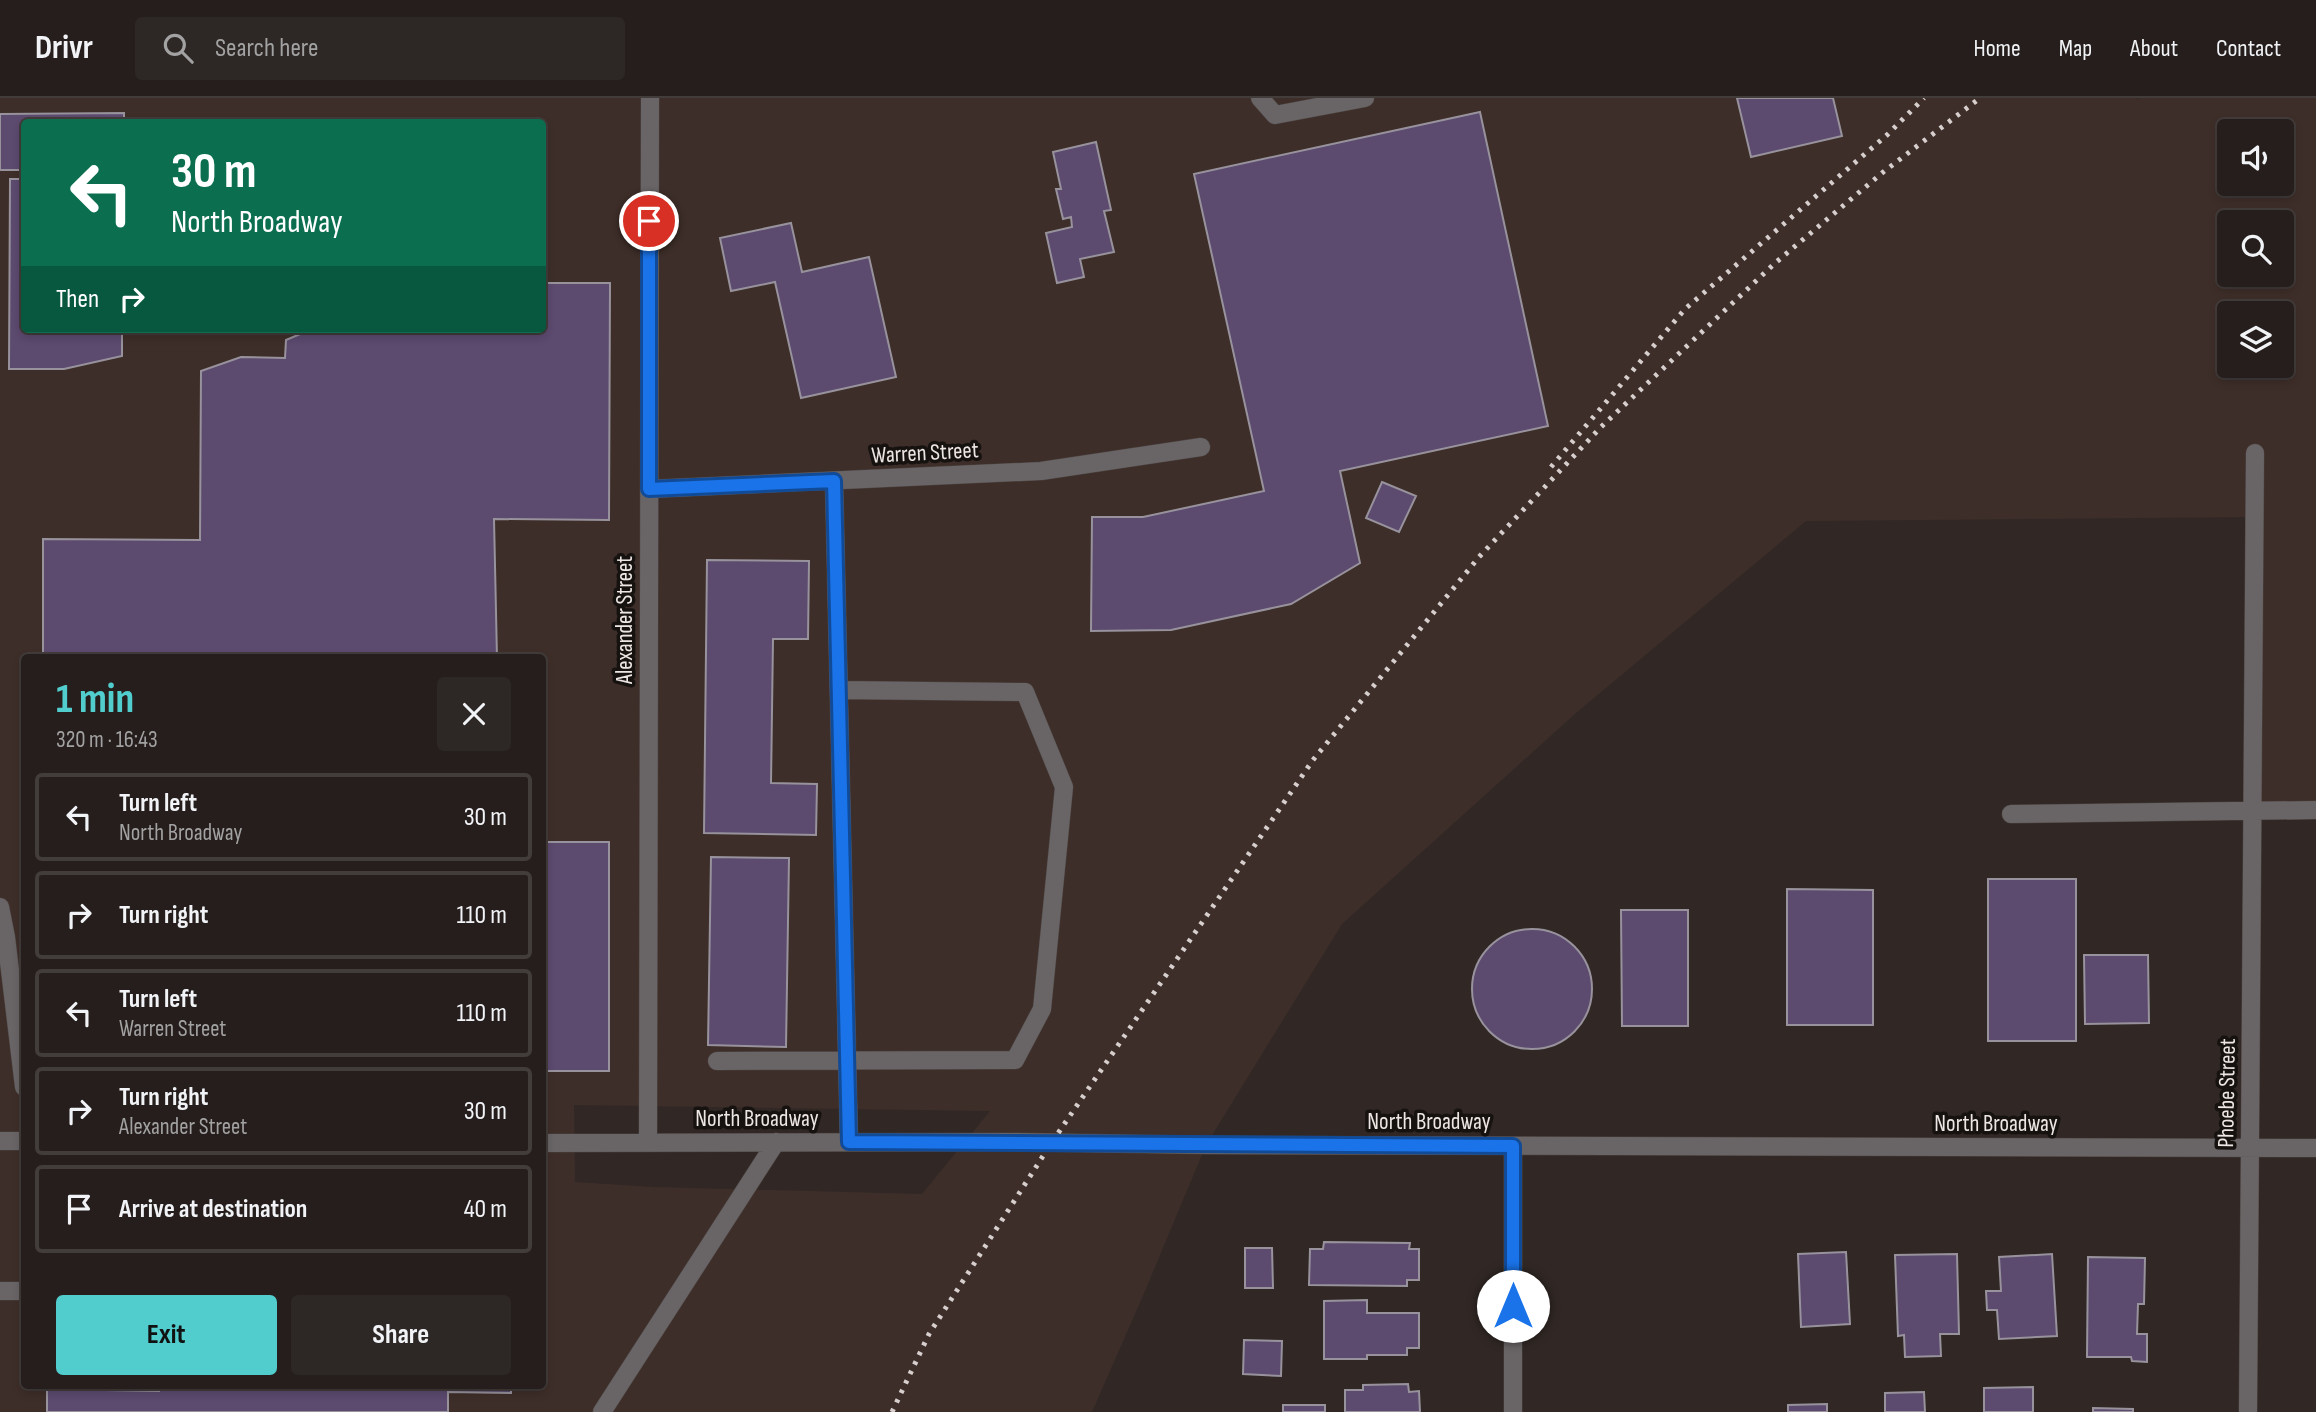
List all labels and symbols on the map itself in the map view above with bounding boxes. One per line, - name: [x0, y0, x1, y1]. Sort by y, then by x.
- pin: [619, 191, 679, 251]
- street label: Warren Street: [871, 436, 979, 470]
- street label: Alexander Street: [611, 556, 639, 685]
- street label: Phoebe Street: [2212, 1038, 2242, 1148]
- street label: North Broadway: [695, 1105, 819, 1133]
- street label: North Broadway: [1367, 1108, 1491, 1136]
- street label: North Broadway: [1934, 1110, 2058, 1138]
- position arrow: [1476, 1269, 1550, 1343]

